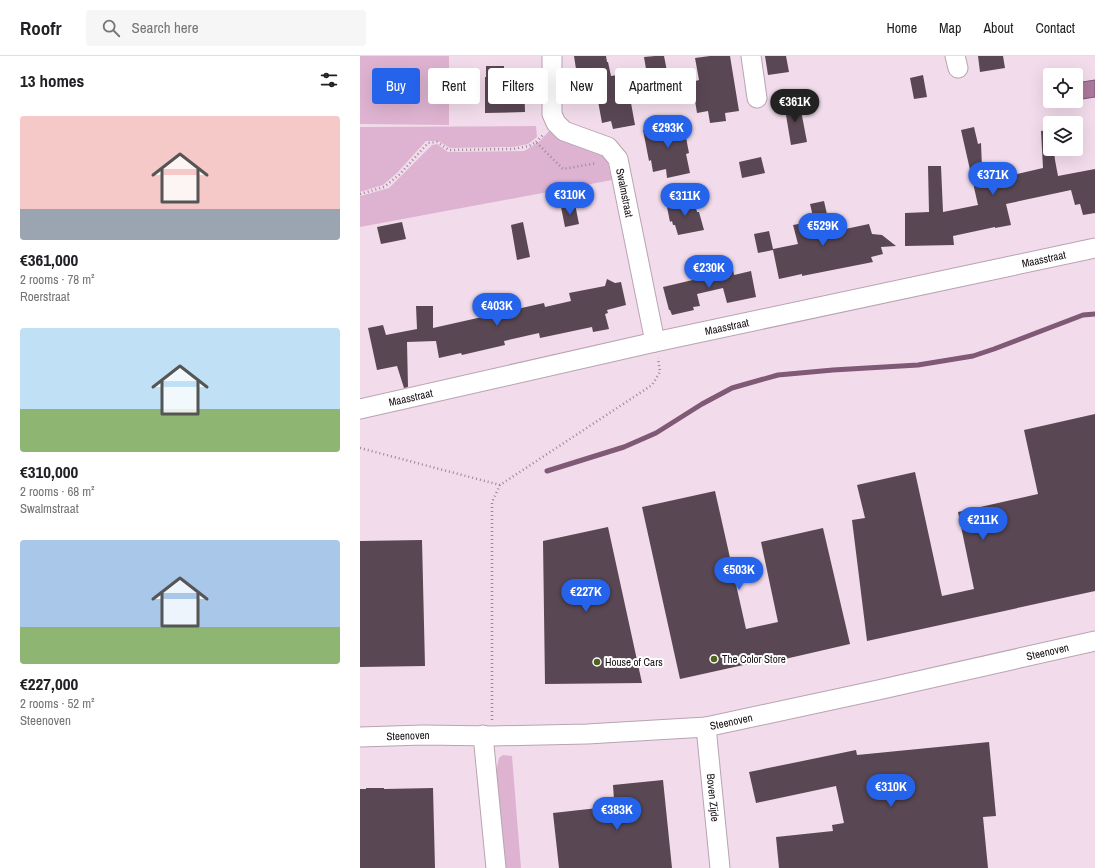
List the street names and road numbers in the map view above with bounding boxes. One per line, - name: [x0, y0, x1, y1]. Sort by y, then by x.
- street label: Swalmstraat: [613, 167, 637, 219]
- street label: Maasstraat: [1020, 247, 1068, 270]
- street label: Maasstraat: [704, 315, 751, 338]
- street label: Maasstraat: [387, 386, 435, 409]
- street label: Steenoven: [1025, 640, 1070, 663]
- street label: Steenoven: [709, 710, 754, 733]
- street label: Steenoven: [386, 728, 430, 743]
- street label: Boven Zijde: [704, 773, 722, 822]

